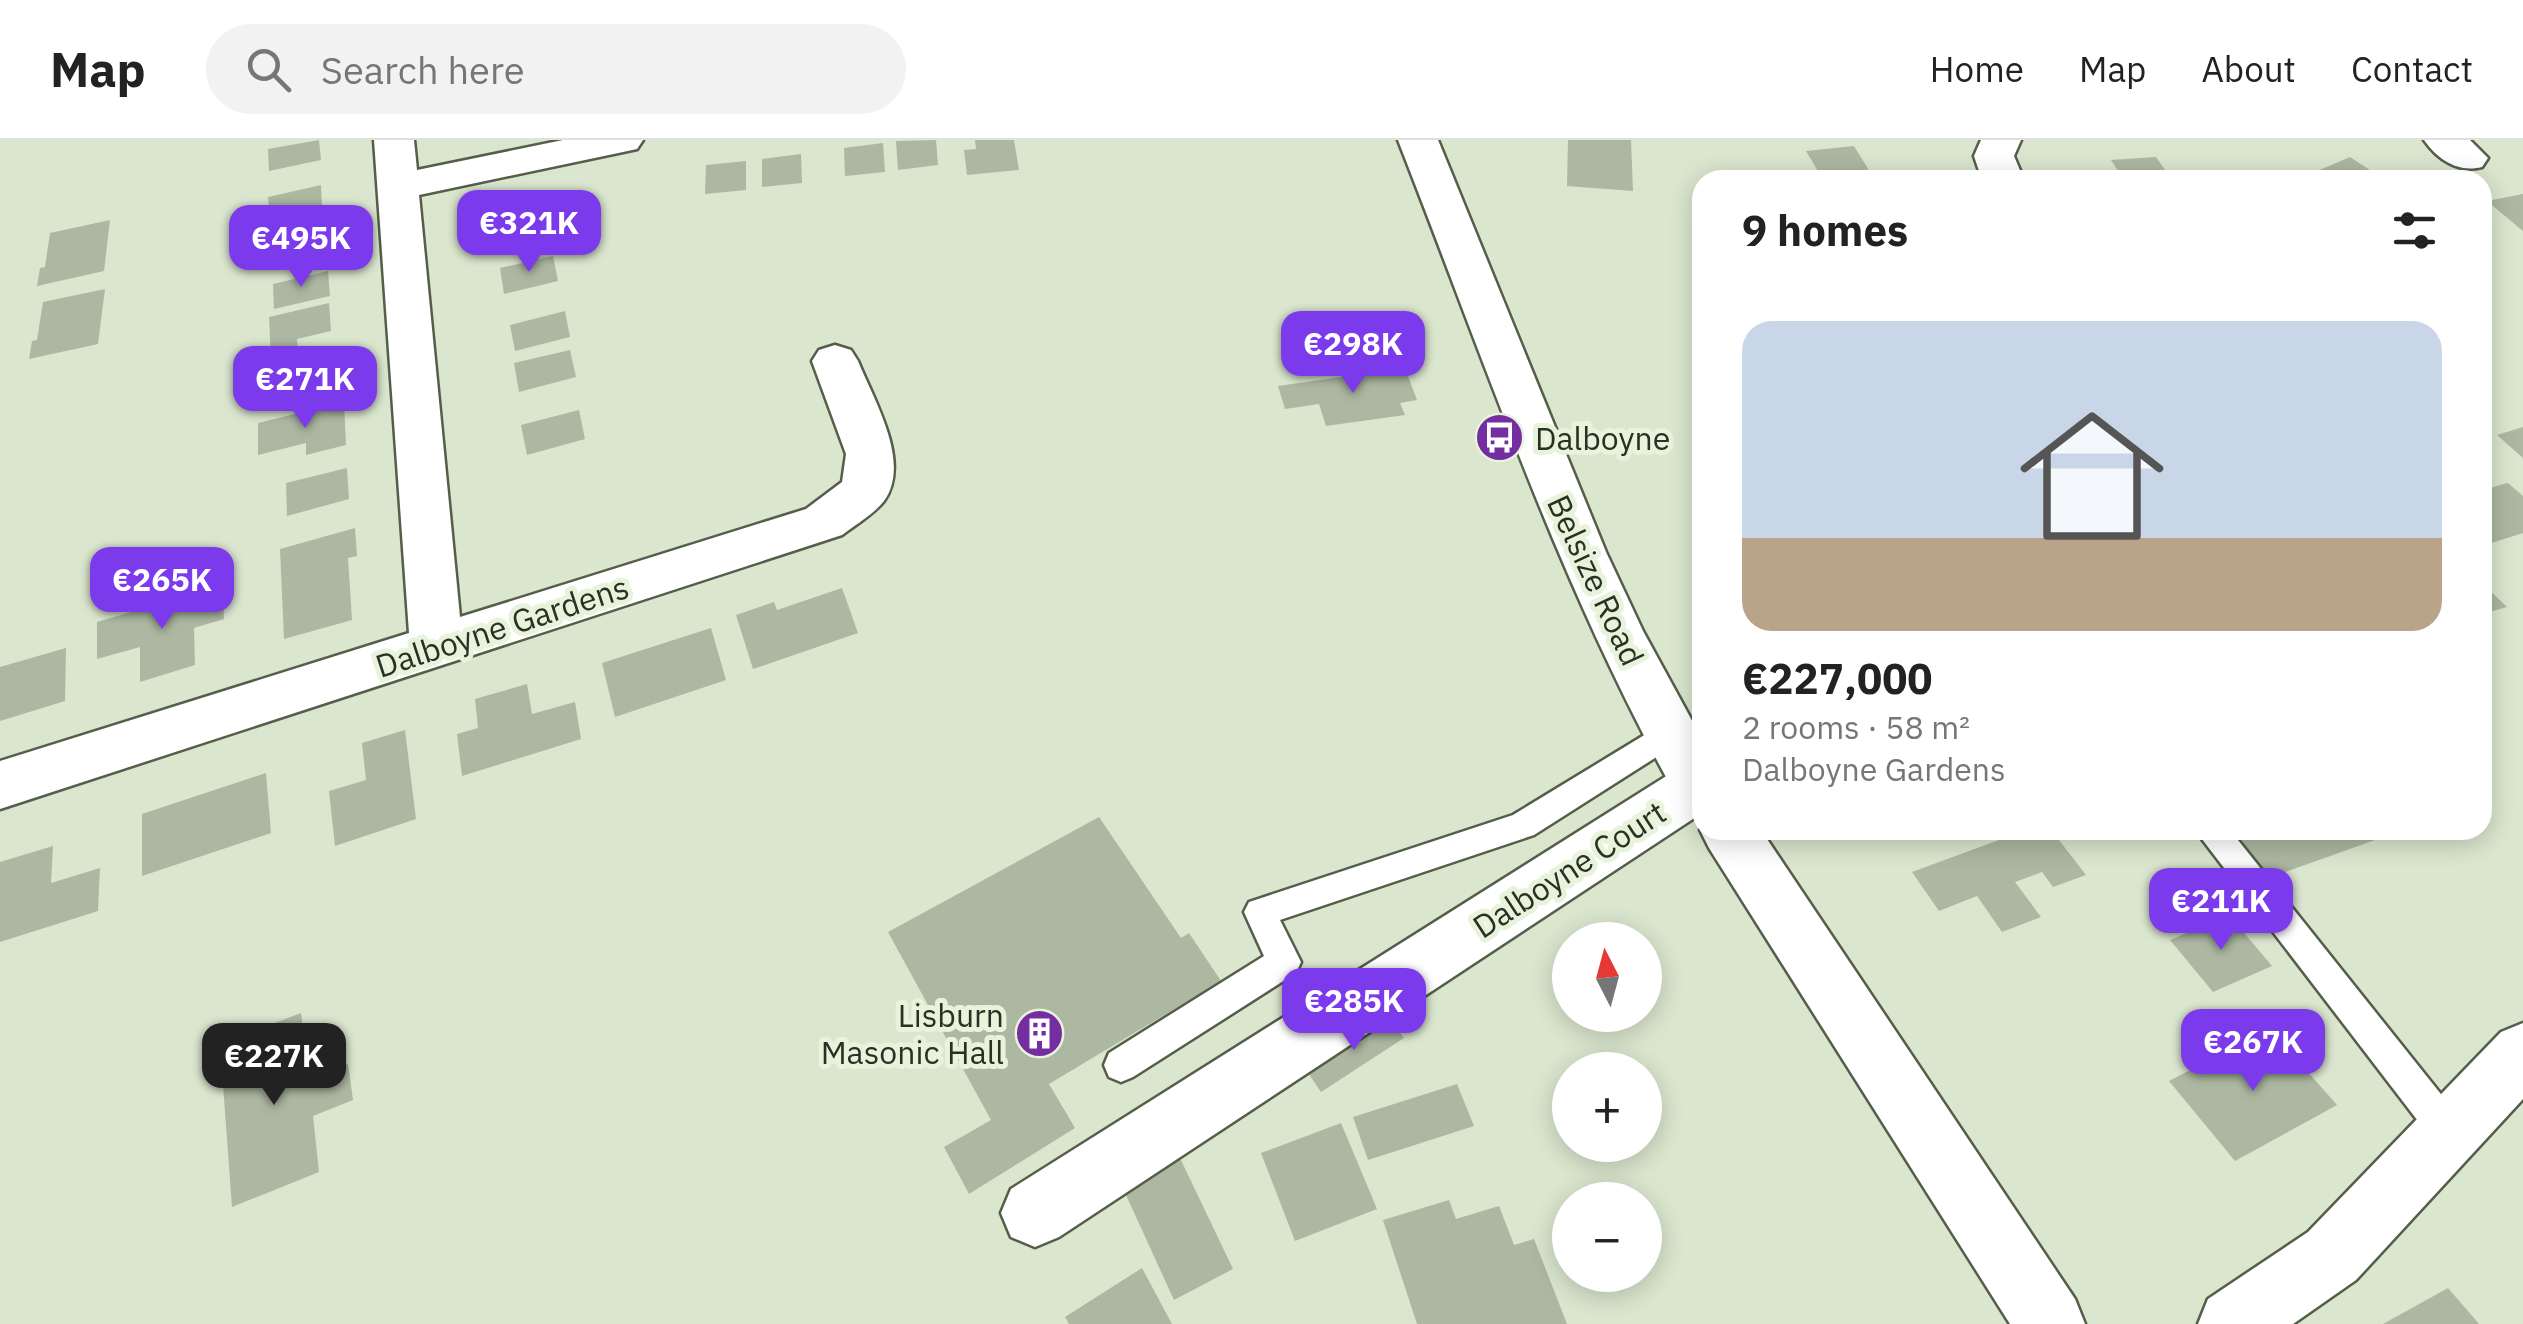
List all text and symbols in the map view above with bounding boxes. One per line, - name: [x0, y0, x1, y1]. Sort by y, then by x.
- search box: [206, 24, 906, 114]
- text: Map: [50, 38, 146, 100]
- icon: search: [241, 42, 296, 97]
- text: Search here: [321, 45, 525, 94]
- text: Home: [1930, 46, 2024, 92]
- text: Map: [2079, 46, 2146, 92]
- text: About: [2201, 46, 2296, 92]
- text: Contact: [2351, 46, 2473, 92]
- pin: €321K: [459, 190, 599, 275]
- text: €321K: [479, 201, 579, 243]
- text: 9 homes: [1742, 203, 1908, 258]
- icon: filters: [2387, 203, 2442, 258]
- pin: €495K: [231, 205, 371, 290]
- text: €495K: [251, 216, 351, 258]
- pin: €298K: [1283, 311, 1423, 396]
- text: €298K: [1303, 322, 1403, 364]
- pin: €271K: [235, 346, 375, 431]
- text: €271K: [255, 357, 355, 399]
- icon: home: [2002, 386, 2182, 566]
- bus stop icon: Dalboyne: [1474, 412, 1526, 464]
- place label: Dalboyne: [1535, 417, 1670, 459]
- street label: Belsize Road: [1538, 488, 1654, 672]
- pin: €265K: [92, 547, 232, 632]
- text: €265K: [112, 558, 212, 600]
- street label: Dalboyne Gardens: [370, 565, 634, 687]
- text: €227,000: [1742, 651, 1933, 706]
- text: 2 rooms · 58 m²: [1742, 706, 1970, 748]
- text: Dalboyne Gardens: [1742, 748, 2006, 790]
- street label: Dalboyne Court: [1465, 791, 1673, 947]
- pin: €211K: [2151, 868, 2291, 953]
- text: €211K: [2171, 879, 2271, 921]
- north arrow: [1552, 922, 1662, 1032]
- map controls: [1552, 922, 1662, 1292]
- pin: €285K: [1284, 968, 1424, 1053]
- text: €285K: [1304, 979, 1404, 1021]
- place label: Lisburn Masonic Hall: [821, 994, 1004, 1073]
- building icon: Lisburn Masonic Hall: [1013, 1007, 1065, 1059]
- pin: €267K: [2183, 1009, 2323, 1094]
- text: €267K: [2203, 1020, 2303, 1062]
- pin: €227K: [204, 1023, 344, 1108]
- text: €227K: [224, 1034, 324, 1076]
- button: +: [1552, 1052, 1662, 1162]
- button: −: [1552, 1182, 1662, 1292]

